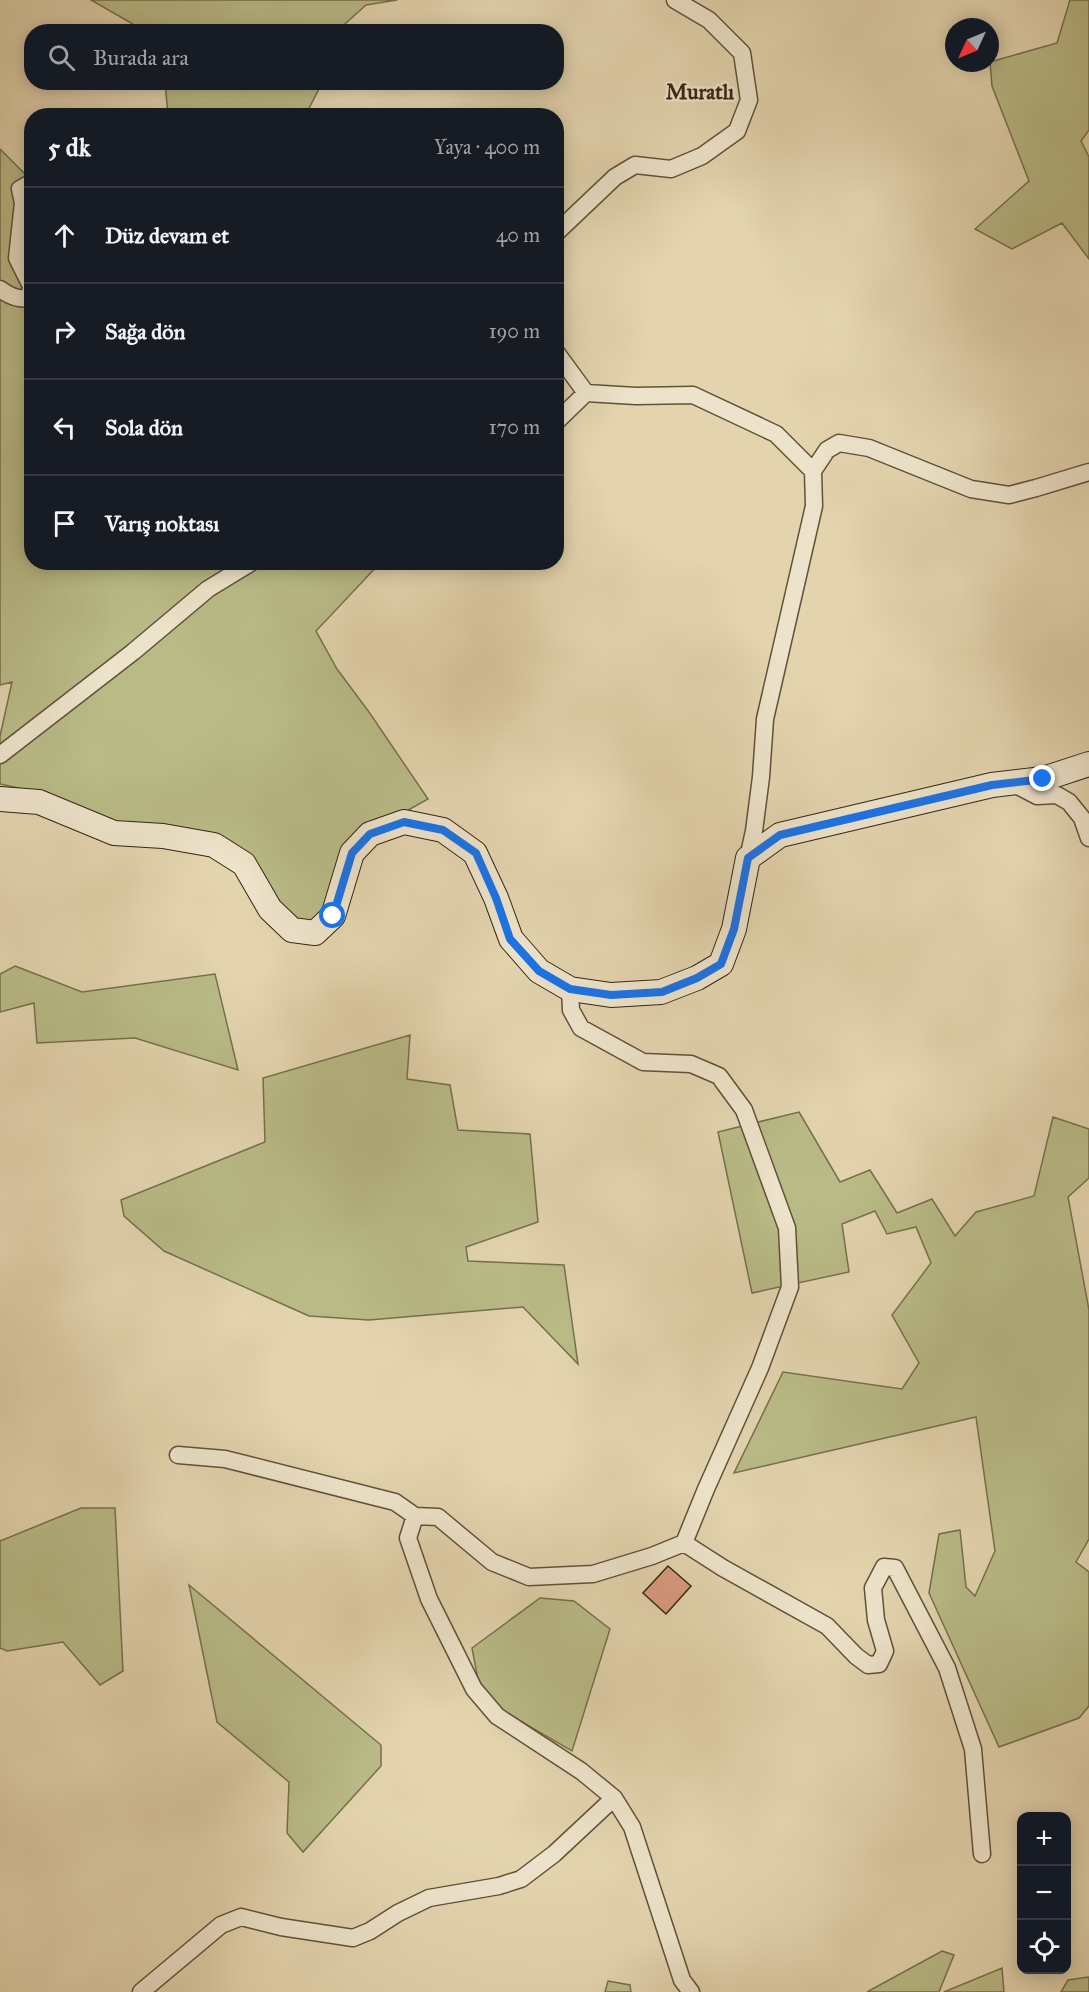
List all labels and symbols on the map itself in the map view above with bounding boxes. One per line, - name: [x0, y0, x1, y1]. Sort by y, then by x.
- north arrow: [945, 18, 999, 72]
- district label: Muratlı: [666, 79, 734, 105]
- route end: [1029, 765, 1055, 791]
- route start: [319, 902, 345, 928]

